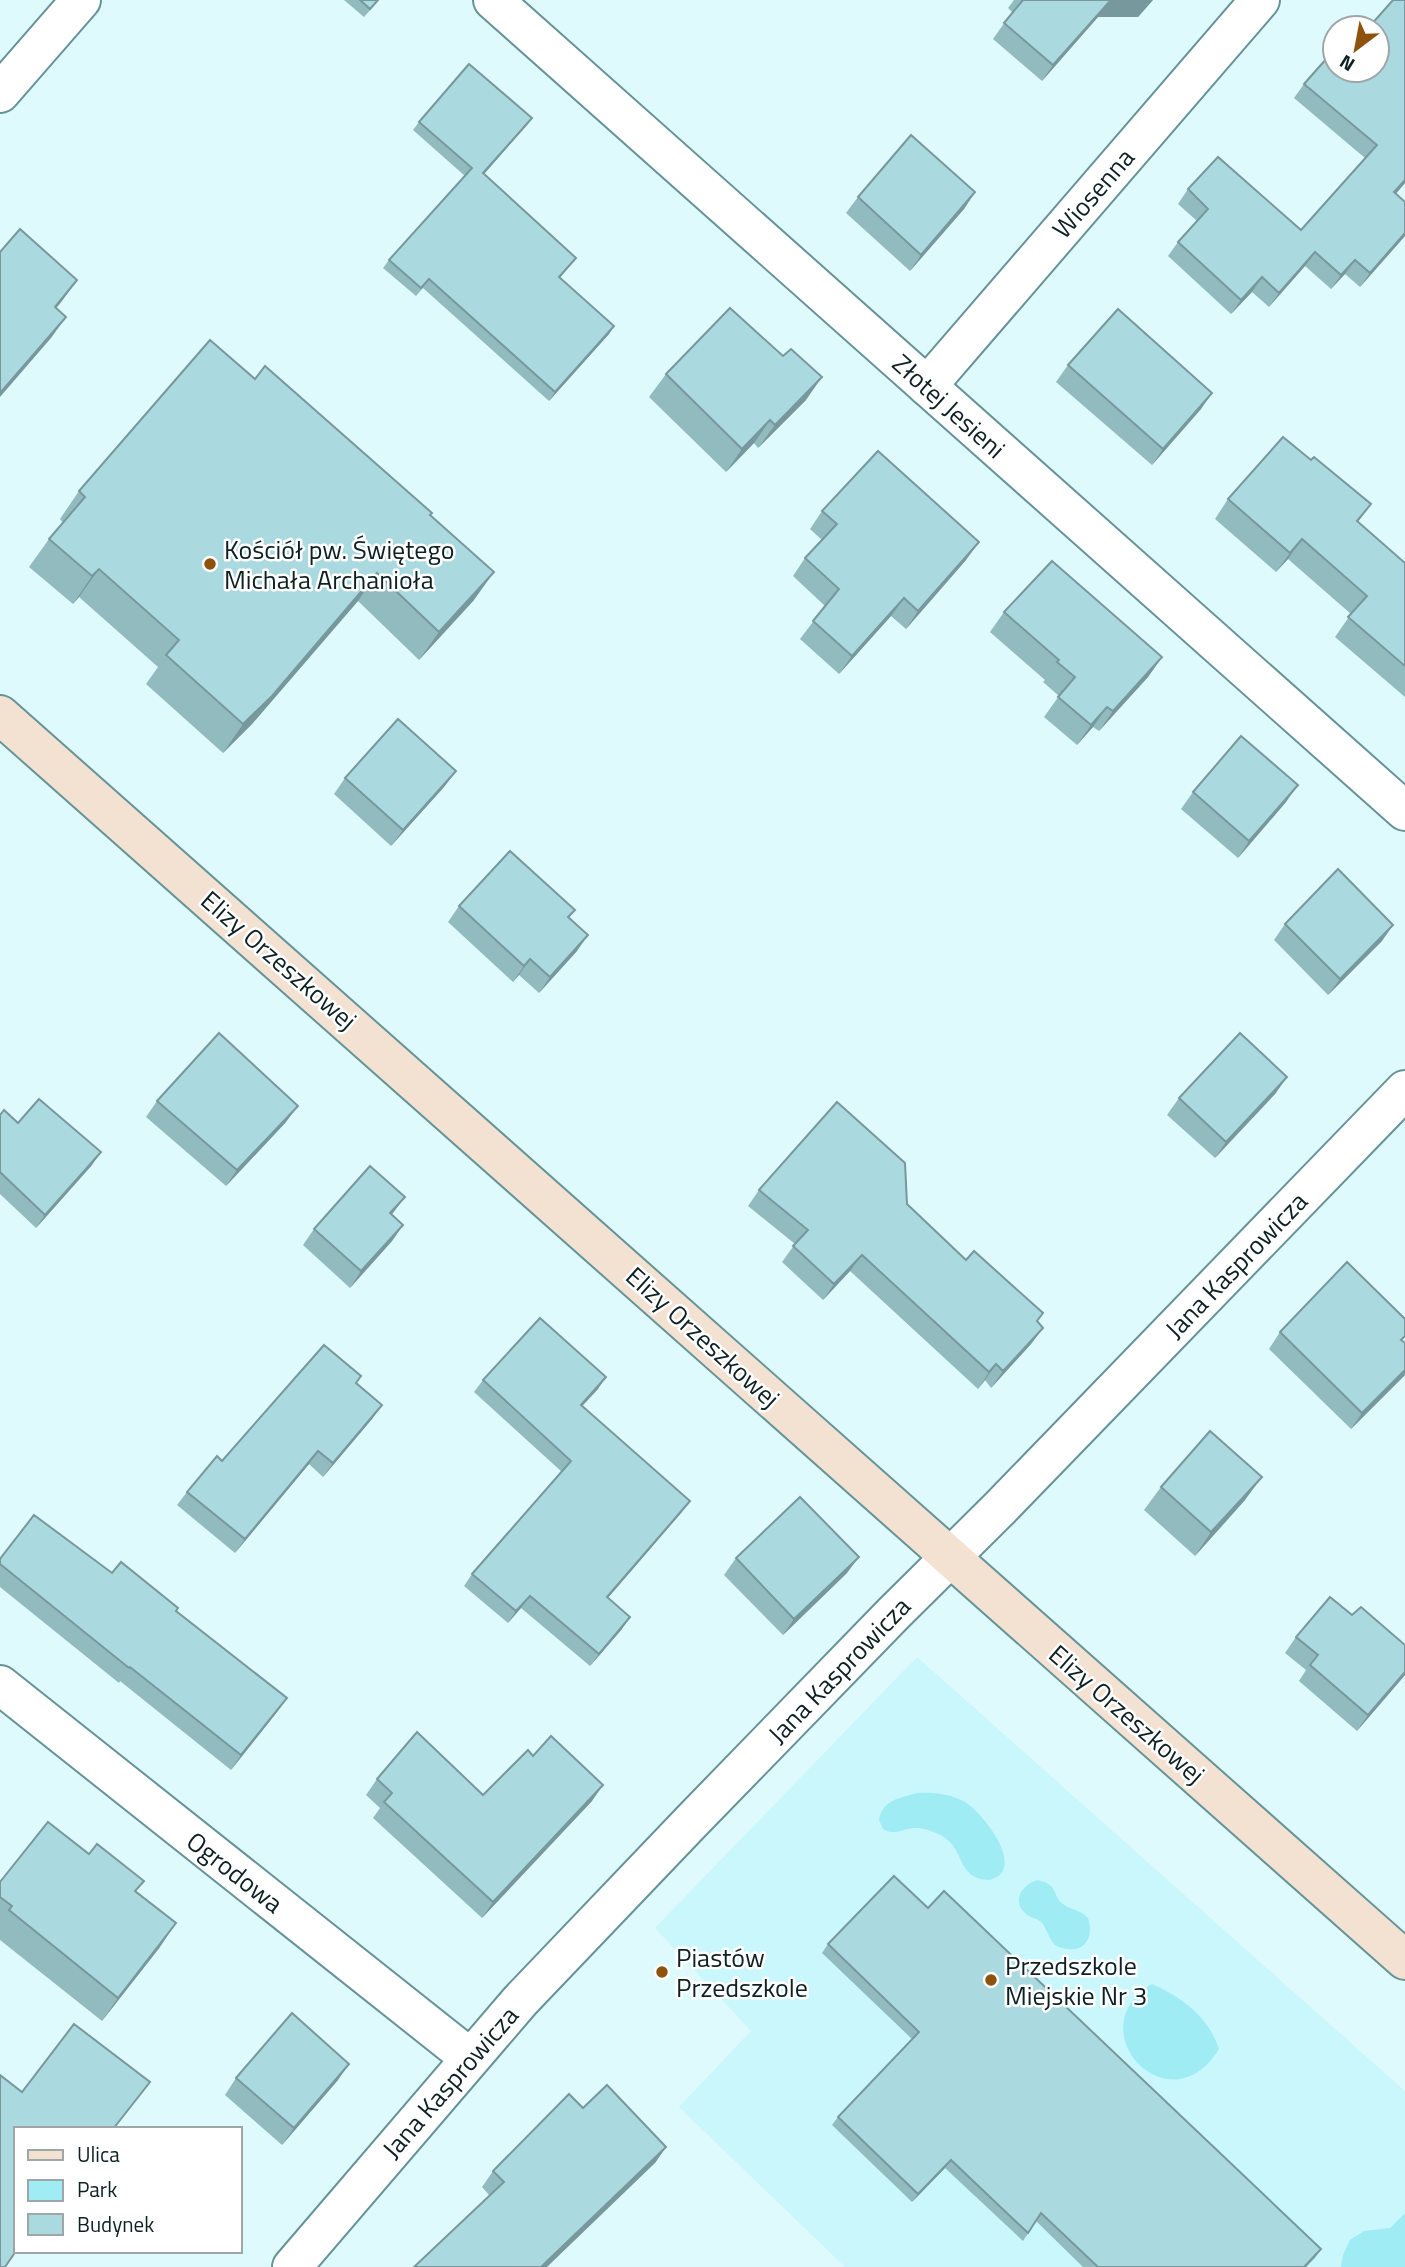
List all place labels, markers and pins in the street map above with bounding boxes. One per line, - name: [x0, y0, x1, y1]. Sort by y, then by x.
- place label: Kościół pw. Świętego Michała Archanioła: [224, 530, 455, 599]
- marker: Kościół pw. Świętego Michała Archanioła: [202, 556, 218, 572]
- place label: Piastów Przedszkole: [676, 1938, 808, 2007]
- place label: Przedszkole Miejskie Nr 3: [1005, 1946, 1147, 2015]
- marker: Piastów Przedszkole: [654, 1964, 670, 1980]
- marker: Przedszkole Miejskie Nr 3: [983, 1972, 999, 1988]

